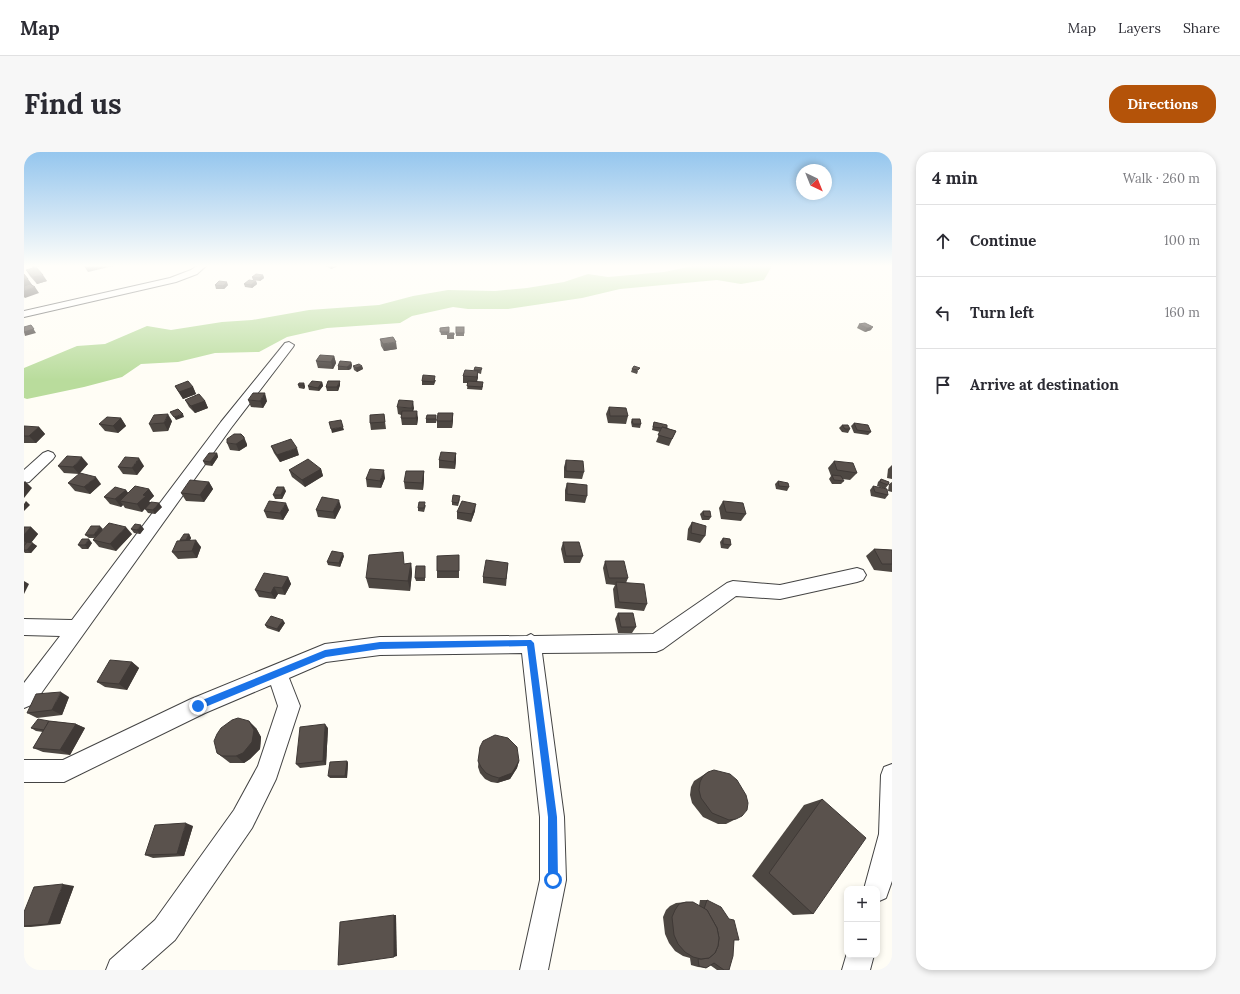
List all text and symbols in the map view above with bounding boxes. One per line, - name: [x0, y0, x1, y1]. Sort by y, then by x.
- text: Map: [20, 16, 60, 40]
- text: Map: [1068, 19, 1096, 37]
- text: Layers: [1118, 19, 1161, 37]
- text: Share: [1183, 19, 1220, 37]
- button: Directions: [1109, 85, 1216, 123]
- text: Find us: [24, 86, 122, 122]
- north arrow: [796, 164, 832, 200]
- text: 4 min: [932, 167, 978, 189]
- text: Walk · 260 m: [1123, 170, 1200, 187]
- icon: ahead: [932, 230, 954, 252]
- text: Continue: [970, 231, 1036, 250]
- text: 100 m: [1164, 232, 1200, 249]
- icon: left: [932, 302, 954, 324]
- text: Turn left: [970, 303, 1034, 322]
- text: 160 m: [1165, 304, 1200, 321]
- icon: arrive: [932, 374, 954, 396]
- text: Arrive at destination: [970, 375, 1119, 394]
- route end: [189, 697, 207, 715]
- route start: [544, 871, 562, 889]
- map controls: [844, 886, 880, 958]
- button: +: [844, 886, 880, 922]
- button: −: [844, 922, 880, 958]

